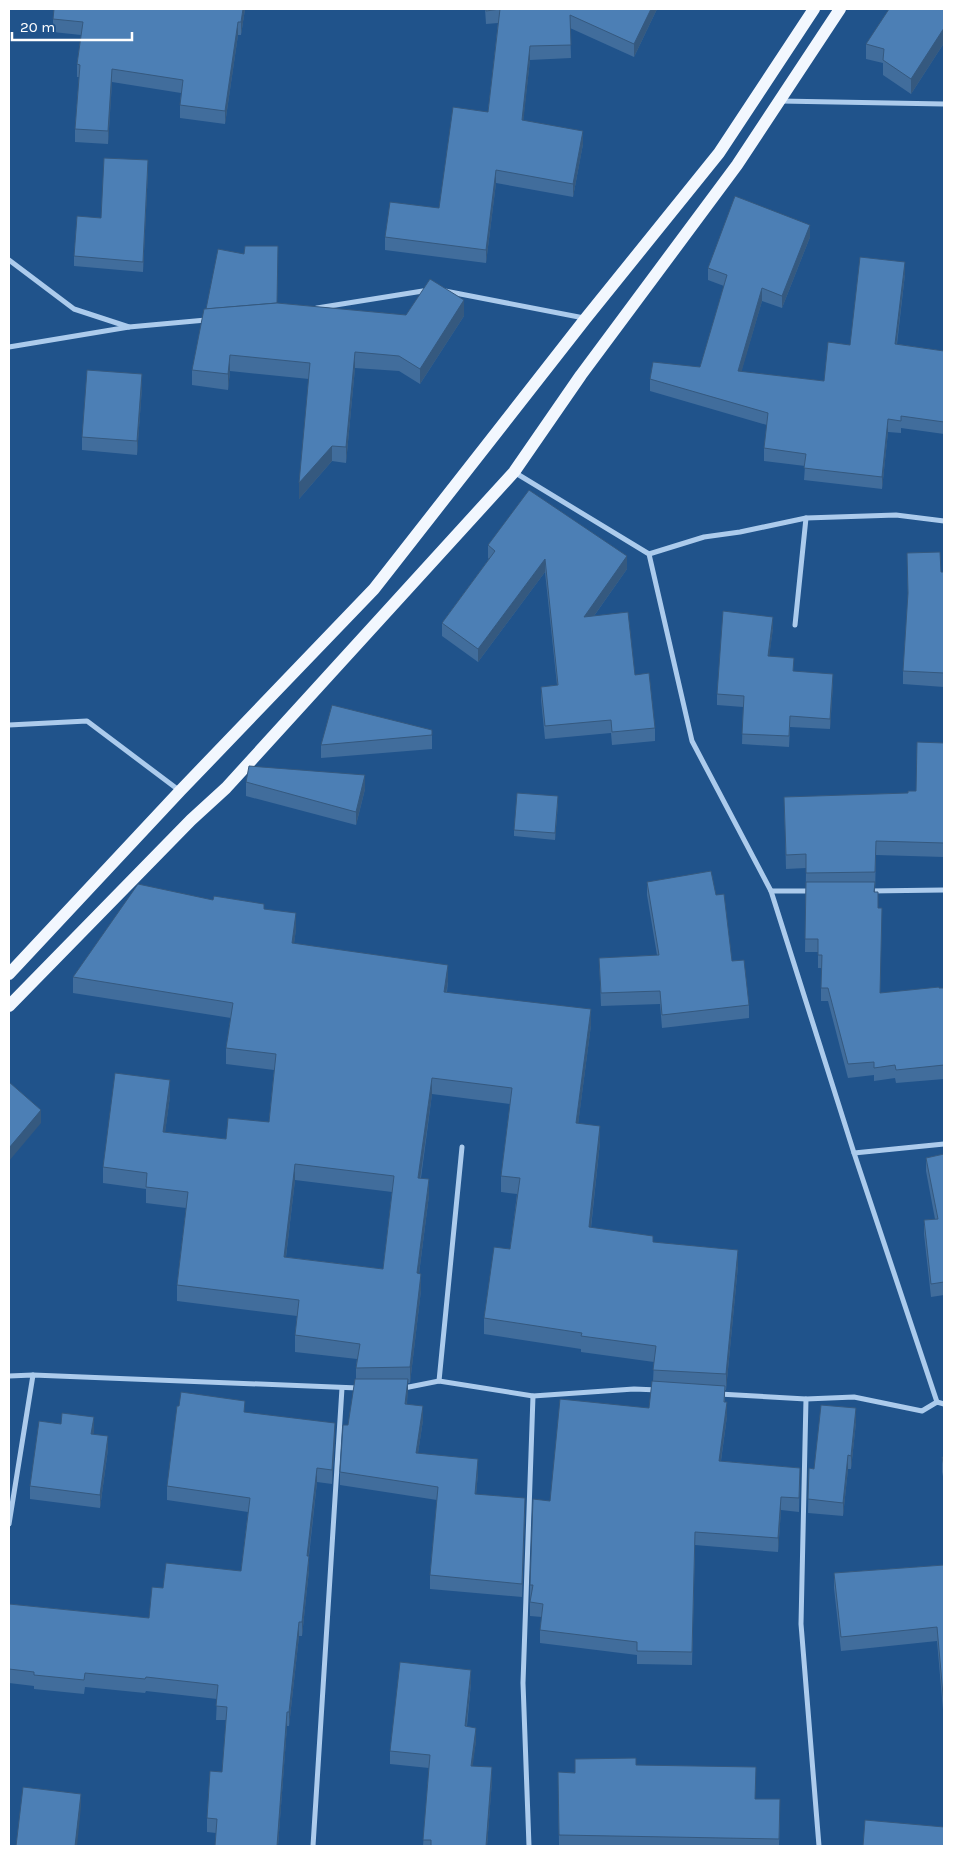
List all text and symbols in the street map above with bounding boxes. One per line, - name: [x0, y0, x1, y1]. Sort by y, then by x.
- scale bar: [12, 10, 132, 42]
- text: 20 m: [20, 18, 55, 36]

